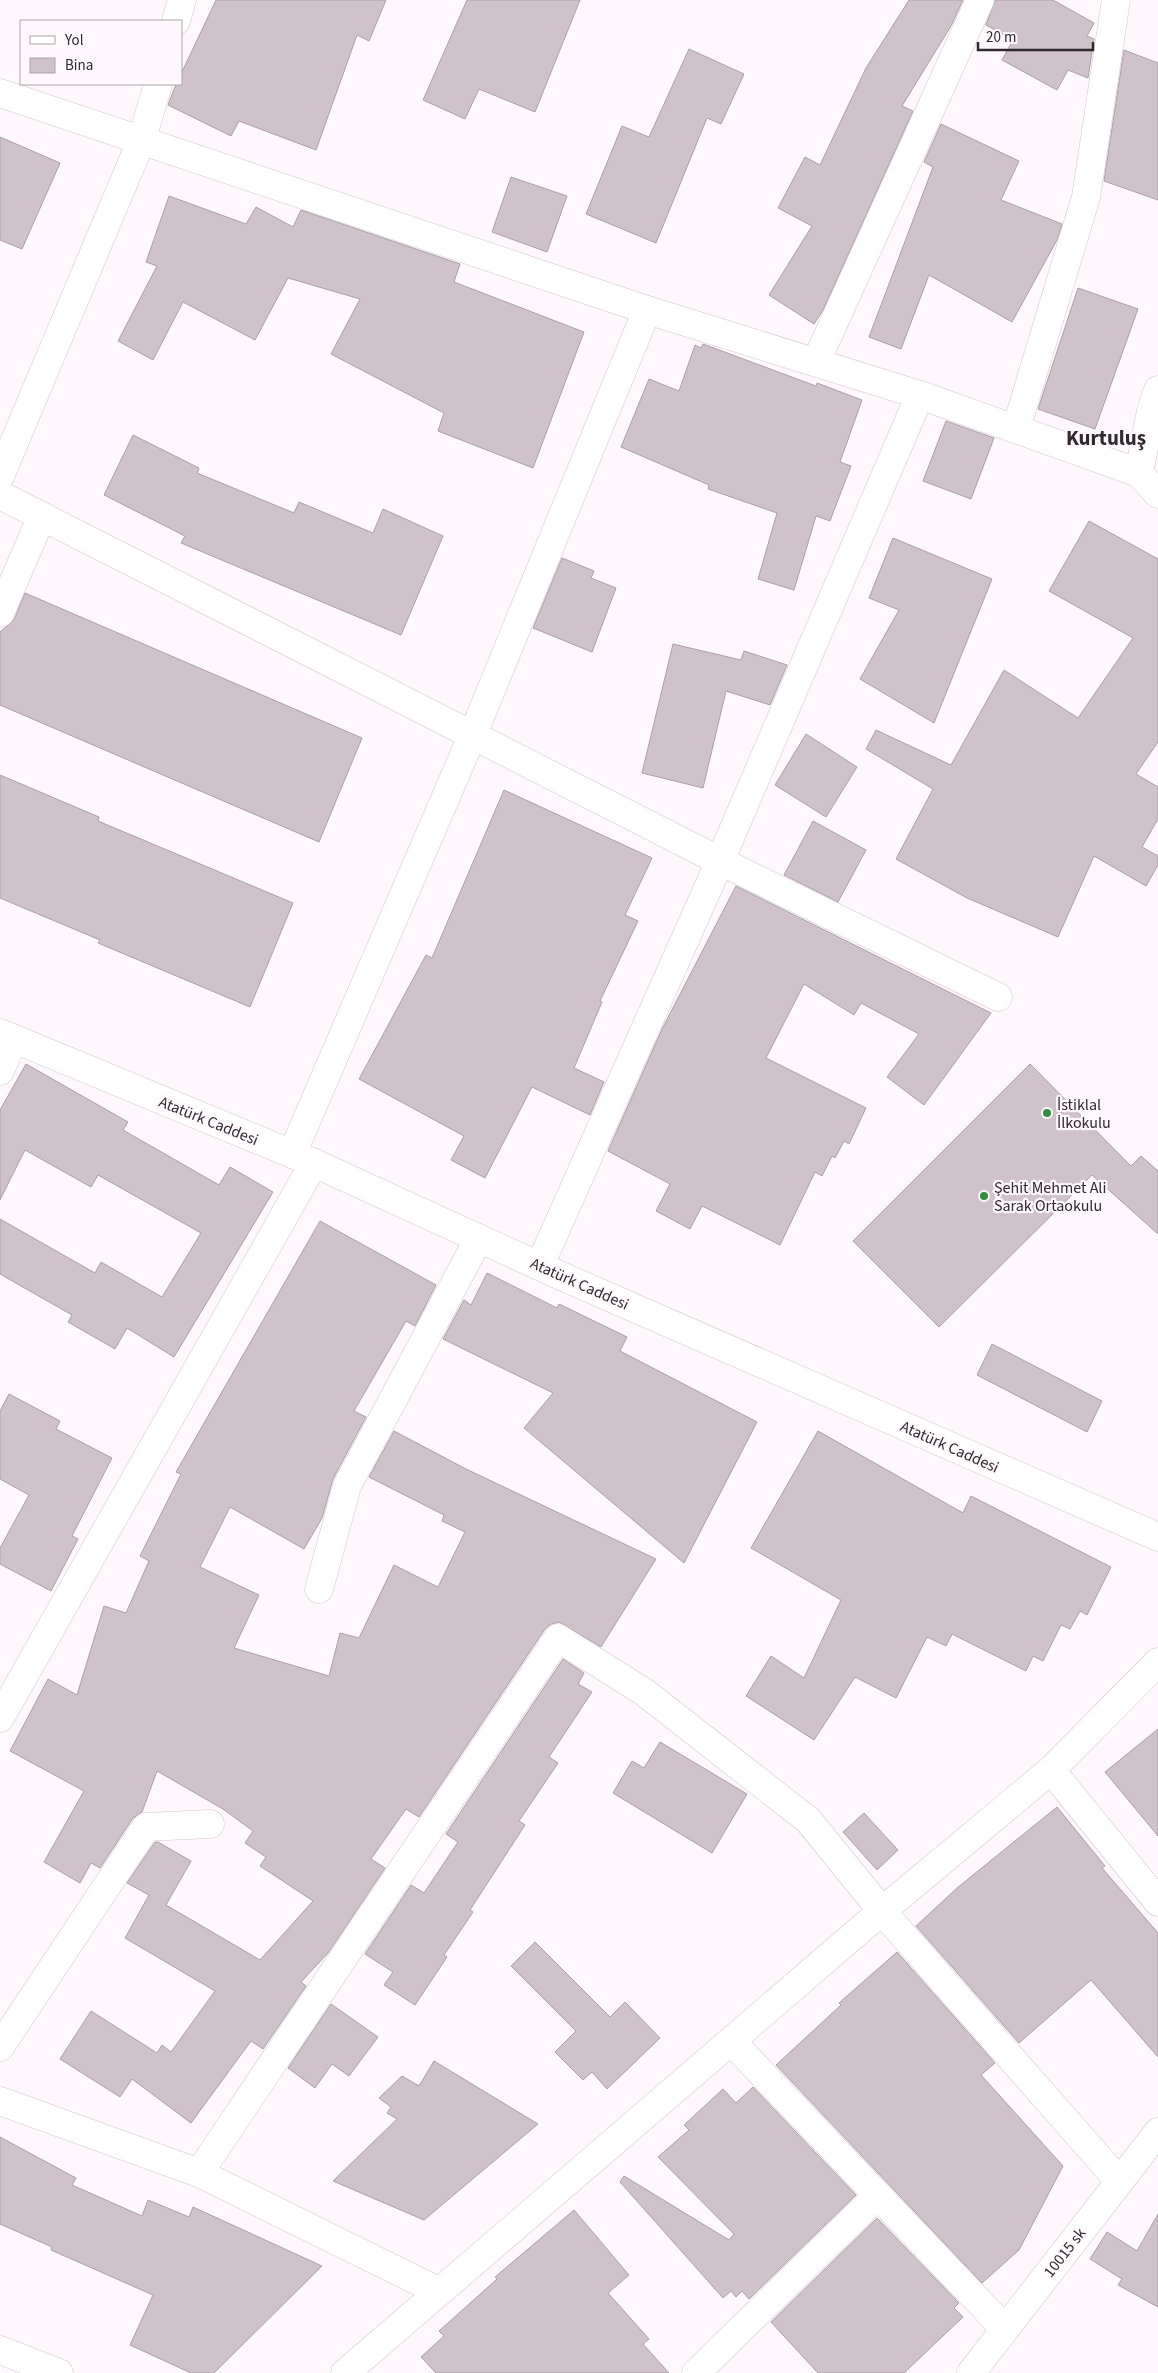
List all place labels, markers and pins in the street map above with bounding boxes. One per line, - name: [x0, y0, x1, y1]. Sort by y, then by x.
- place label: İstiklal İlkokulu: [1057, 1094, 1111, 1134]
- marker: İstiklal İlkokulu: [1041, 1107, 1053, 1119]
- place label: Şehit Mehmet Ali Sarak Ortaokulu: [994, 1177, 1106, 1217]
- marker: Şehit Mehmet Ali Sarak Ortaokulu: [978, 1190, 990, 1202]

